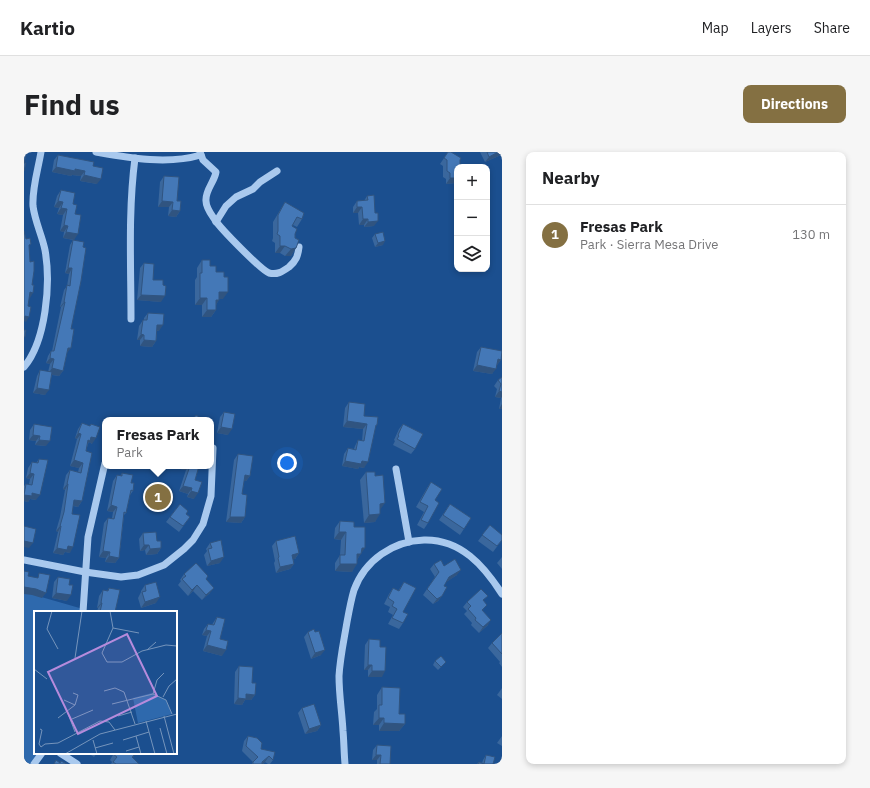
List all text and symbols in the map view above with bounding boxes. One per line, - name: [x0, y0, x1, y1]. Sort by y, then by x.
- text: Kartio: [20, 16, 75, 40]
- text: Map: [702, 19, 729, 37]
- text: Layers: [751, 19, 792, 37]
- text: Share: [814, 19, 850, 37]
- button: Directions: [743, 85, 846, 123]
- text: Find us: [24, 86, 120, 123]
- map controls: [454, 164, 490, 272]
- button: +: [454, 164, 490, 200]
- text: Nearby: [542, 167, 600, 189]
- button: −: [454, 200, 490, 236]
- text: Fresas Park: [580, 217, 663, 236]
- text: 1: [551, 226, 559, 243]
- text: 130 m: [792, 226, 830, 243]
- button: layers: [454, 236, 490, 272]
- text: Park · Sierra Mesa Drive: [580, 236, 718, 253]
- popup: [102, 417, 214, 469]
- text: Fresas Park: [117, 425, 199, 444]
- text: Park: [117, 444, 143, 461]
- your location: [277, 453, 297, 473]
- pin: 1: [145, 482, 171, 512]
- inset map: [34, 611, 177, 754]

